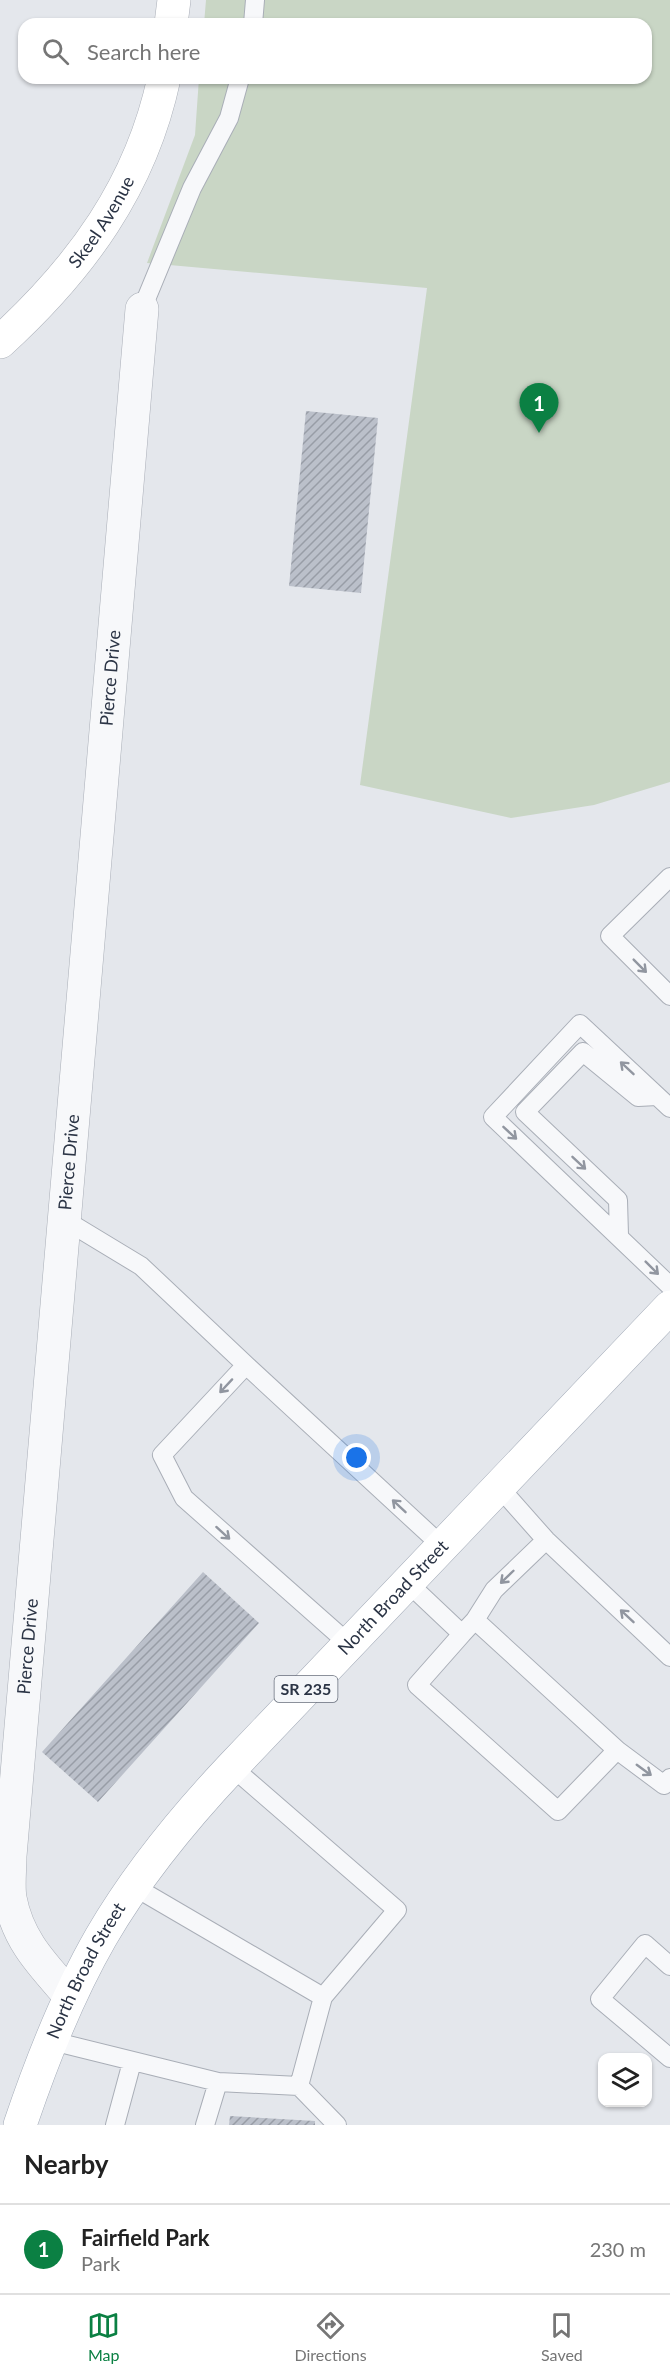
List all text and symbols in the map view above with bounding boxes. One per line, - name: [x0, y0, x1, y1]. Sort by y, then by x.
- search box: [18, 18, 652, 84]
- icon: search: [39, 35, 72, 68]
- text: Search here: [87, 38, 200, 65]
- street label: Skeel Avenue: [63, 172, 138, 272]
- pin: 1: [520, 384, 558, 433]
- street label: Pierce Drive: [94, 629, 125, 727]
- one-way arrow: [633, 959, 647, 974]
- one-way arrow: [620, 1061, 635, 1075]
- street label: Pierce Drive: [53, 1113, 83, 1211]
- one-way arrow: [503, 1126, 518, 1141]
- one-way arrow: [572, 1156, 587, 1170]
- one-way arrow: [644, 1260, 659, 1275]
- one-way arrow: [219, 1379, 233, 1394]
- your location: [342, 1443, 371, 1472]
- one-way arrow: [392, 1500, 407, 1514]
- one-way arrow: [215, 1526, 230, 1540]
- street label: North Broad Street: [333, 1535, 453, 1659]
- one-way arrow: [500, 1570, 515, 1584]
- street label: Pierce Drive: [12, 1597, 42, 1695]
- one-way arrow: [620, 1609, 635, 1624]
- road number: SR 235: [274, 1676, 338, 1702]
- one-way arrow: [636, 1764, 652, 1776]
- street label: North Broad Street: [41, 1898, 130, 2042]
- map controls: [598, 2053, 652, 2107]
- button: layers: [598, 2053, 652, 2107]
- text: Nearby: [24, 2148, 109, 2180]
- text: Fairfield Park: [81, 2224, 210, 2251]
- text: 1: [38, 2237, 49, 2261]
- text: 230 m: [590, 2237, 646, 2261]
- text: Park: [81, 2251, 120, 2275]
- tab: Map: [87, 2309, 120, 2364]
- tab: Directions: [294, 2309, 367, 2364]
- tab: Saved: [541, 2309, 583, 2364]

